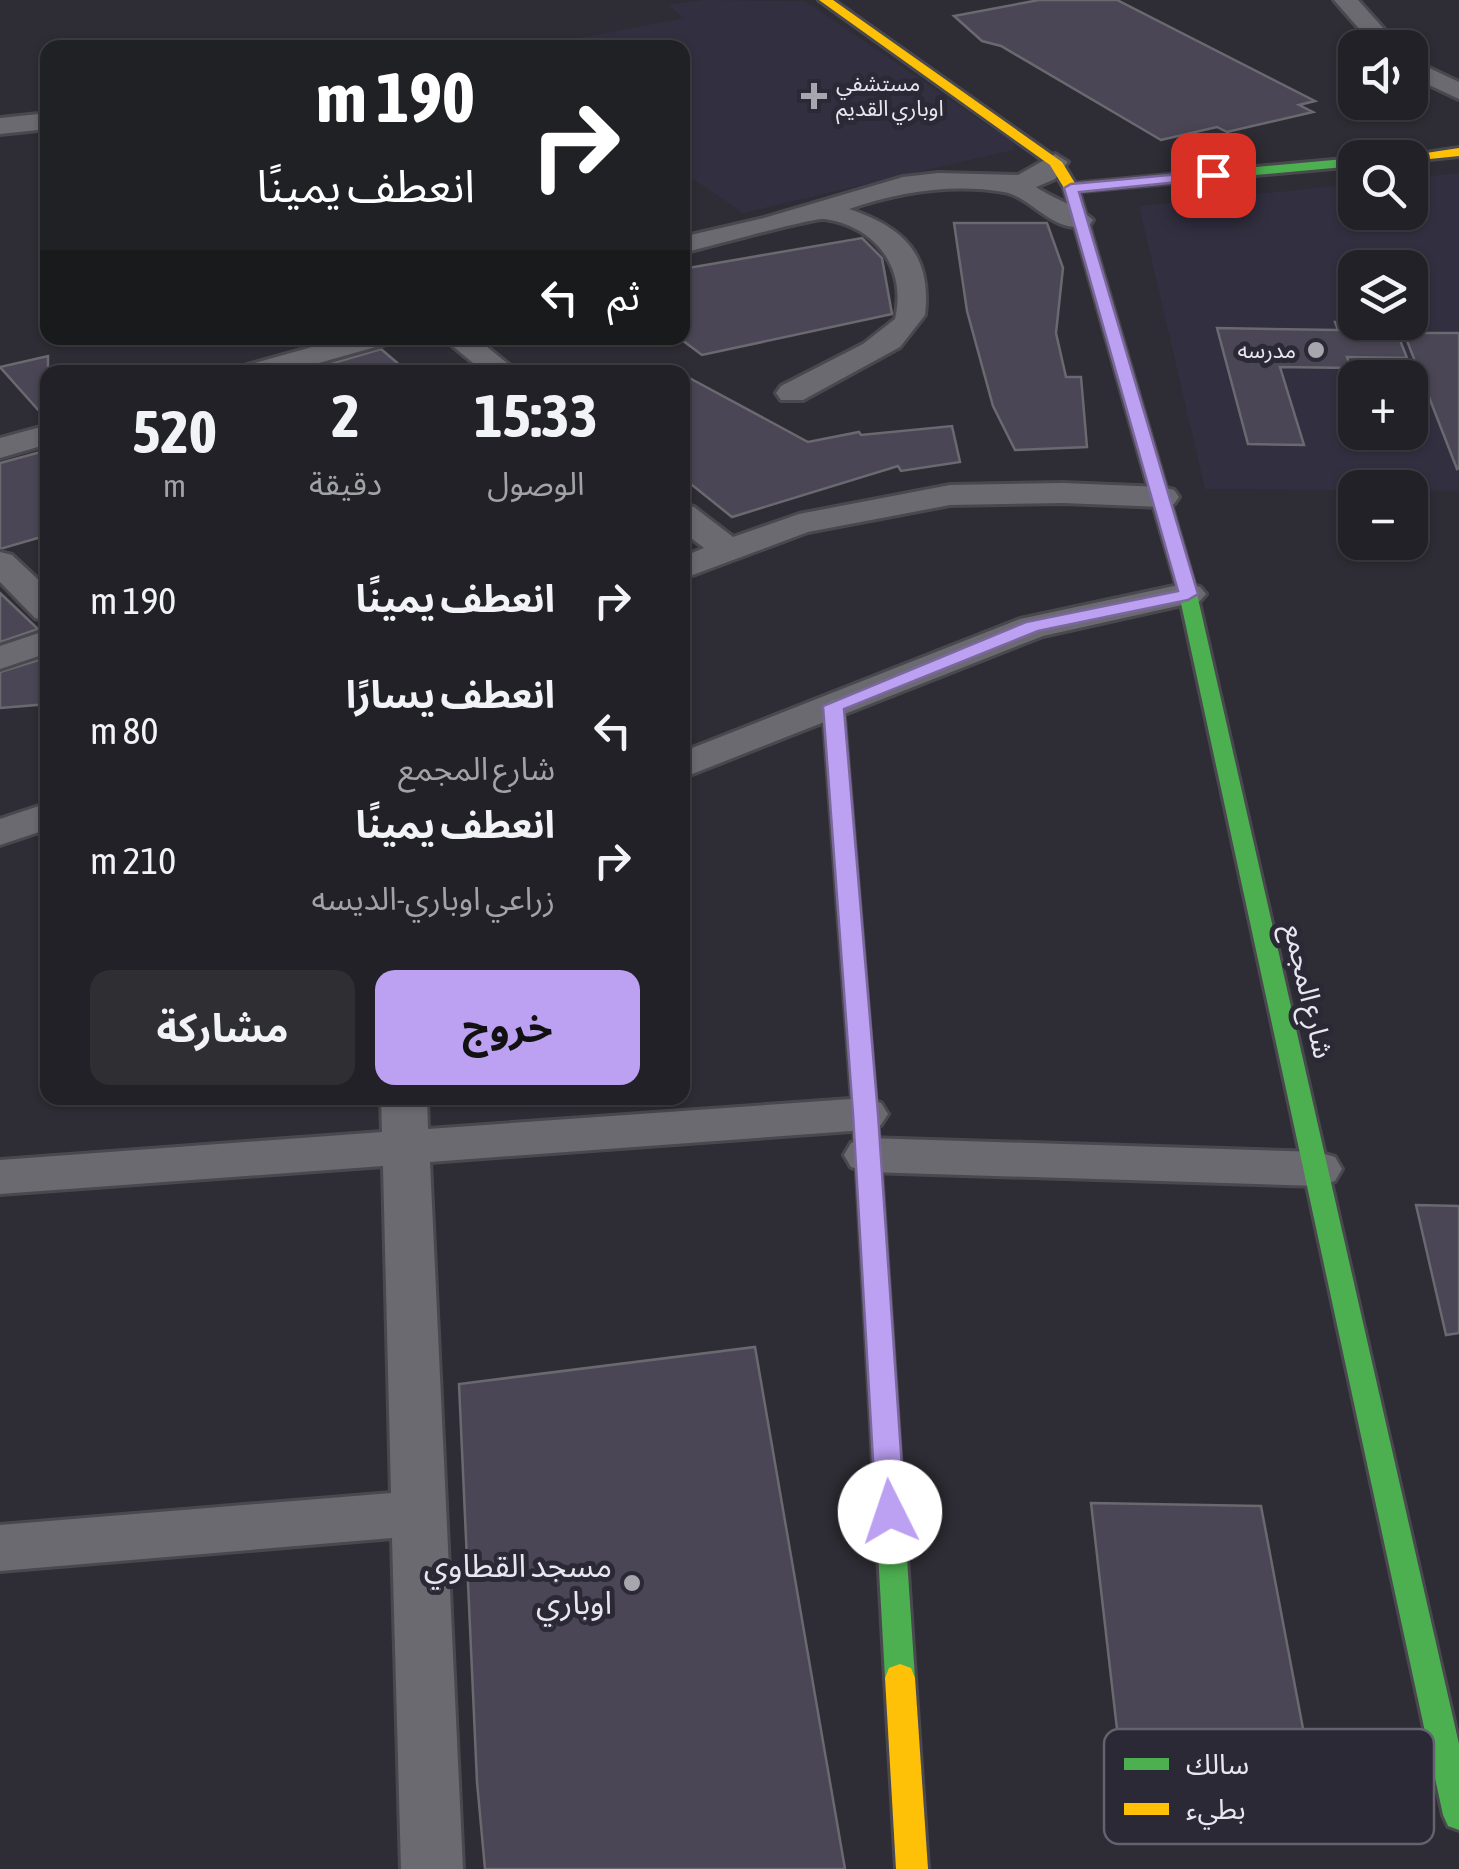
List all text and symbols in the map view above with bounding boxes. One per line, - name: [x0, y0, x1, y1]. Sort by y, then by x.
- map controls: [1338, 30, 1428, 560]
- button: sound: [1338, 30, 1428, 120]
- text: 190 m: [316, 57, 475, 137]
- place label: مستشفي اوباري القديم: [836, 70, 944, 125]
- icon: right: [510, 80, 640, 210]
- marker: مستشفي اوباري القديم: [801, 83, 827, 109]
- pin: [1171, 133, 1256, 218]
- button: search: [1338, 140, 1428, 230]
- icon: arrive: [1186, 148, 1241, 203]
- text: انعطف يمينًا: [256, 160, 475, 212]
- button: layers: [1338, 250, 1428, 340]
- icon: left: [532, 270, 587, 325]
- text: ثم: [607, 275, 640, 318]
- place label: مدرسه: [1237, 337, 1296, 364]
- marker: مدرسه: [1305, 339, 1327, 361]
- button: +: [1338, 360, 1428, 450]
- text: 2: [331, 381, 360, 450]
- text: 15:33: [474, 381, 598, 450]
- text: 520: [132, 397, 217, 466]
- text: دقيقة: [309, 465, 382, 502]
- text: الوصول: [487, 465, 585, 502]
- text: m: [163, 467, 186, 504]
- button: −: [1338, 470, 1428, 560]
- icon: right: [585, 573, 640, 628]
- text: انعطف يمينًا: [355, 577, 555, 620]
- text: 190 m: [90, 579, 176, 622]
- text: انعطف يسارًا: [346, 673, 555, 716]
- icon: left: [585, 703, 640, 758]
- text: 80 m: [90, 709, 158, 752]
- text: شارع المجمع: [398, 750, 555, 787]
- text: انعطف يمينًا: [355, 803, 555, 846]
- icon: right: [585, 833, 640, 888]
- text: 210 m: [90, 839, 176, 882]
- text: زراعي اوباري-الديسه: [311, 880, 555, 917]
- street label: شارع المجمع: [1273, 920, 1340, 1063]
- button: مشاركة: [90, 970, 355, 1085]
- button: خروج: [375, 970, 640, 1085]
- position arrow: [838, 1460, 942, 1564]
- place label: مسجد القطاوي اوباري: [424, 1547, 612, 1627]
- marker: مسجد القطاوي اوباري: [621, 1572, 643, 1594]
- legend: [1104, 1729, 1434, 1844]
- text: سالك: [1186, 1748, 1249, 1780]
- text: بطيء: [1186, 1793, 1246, 1830]

